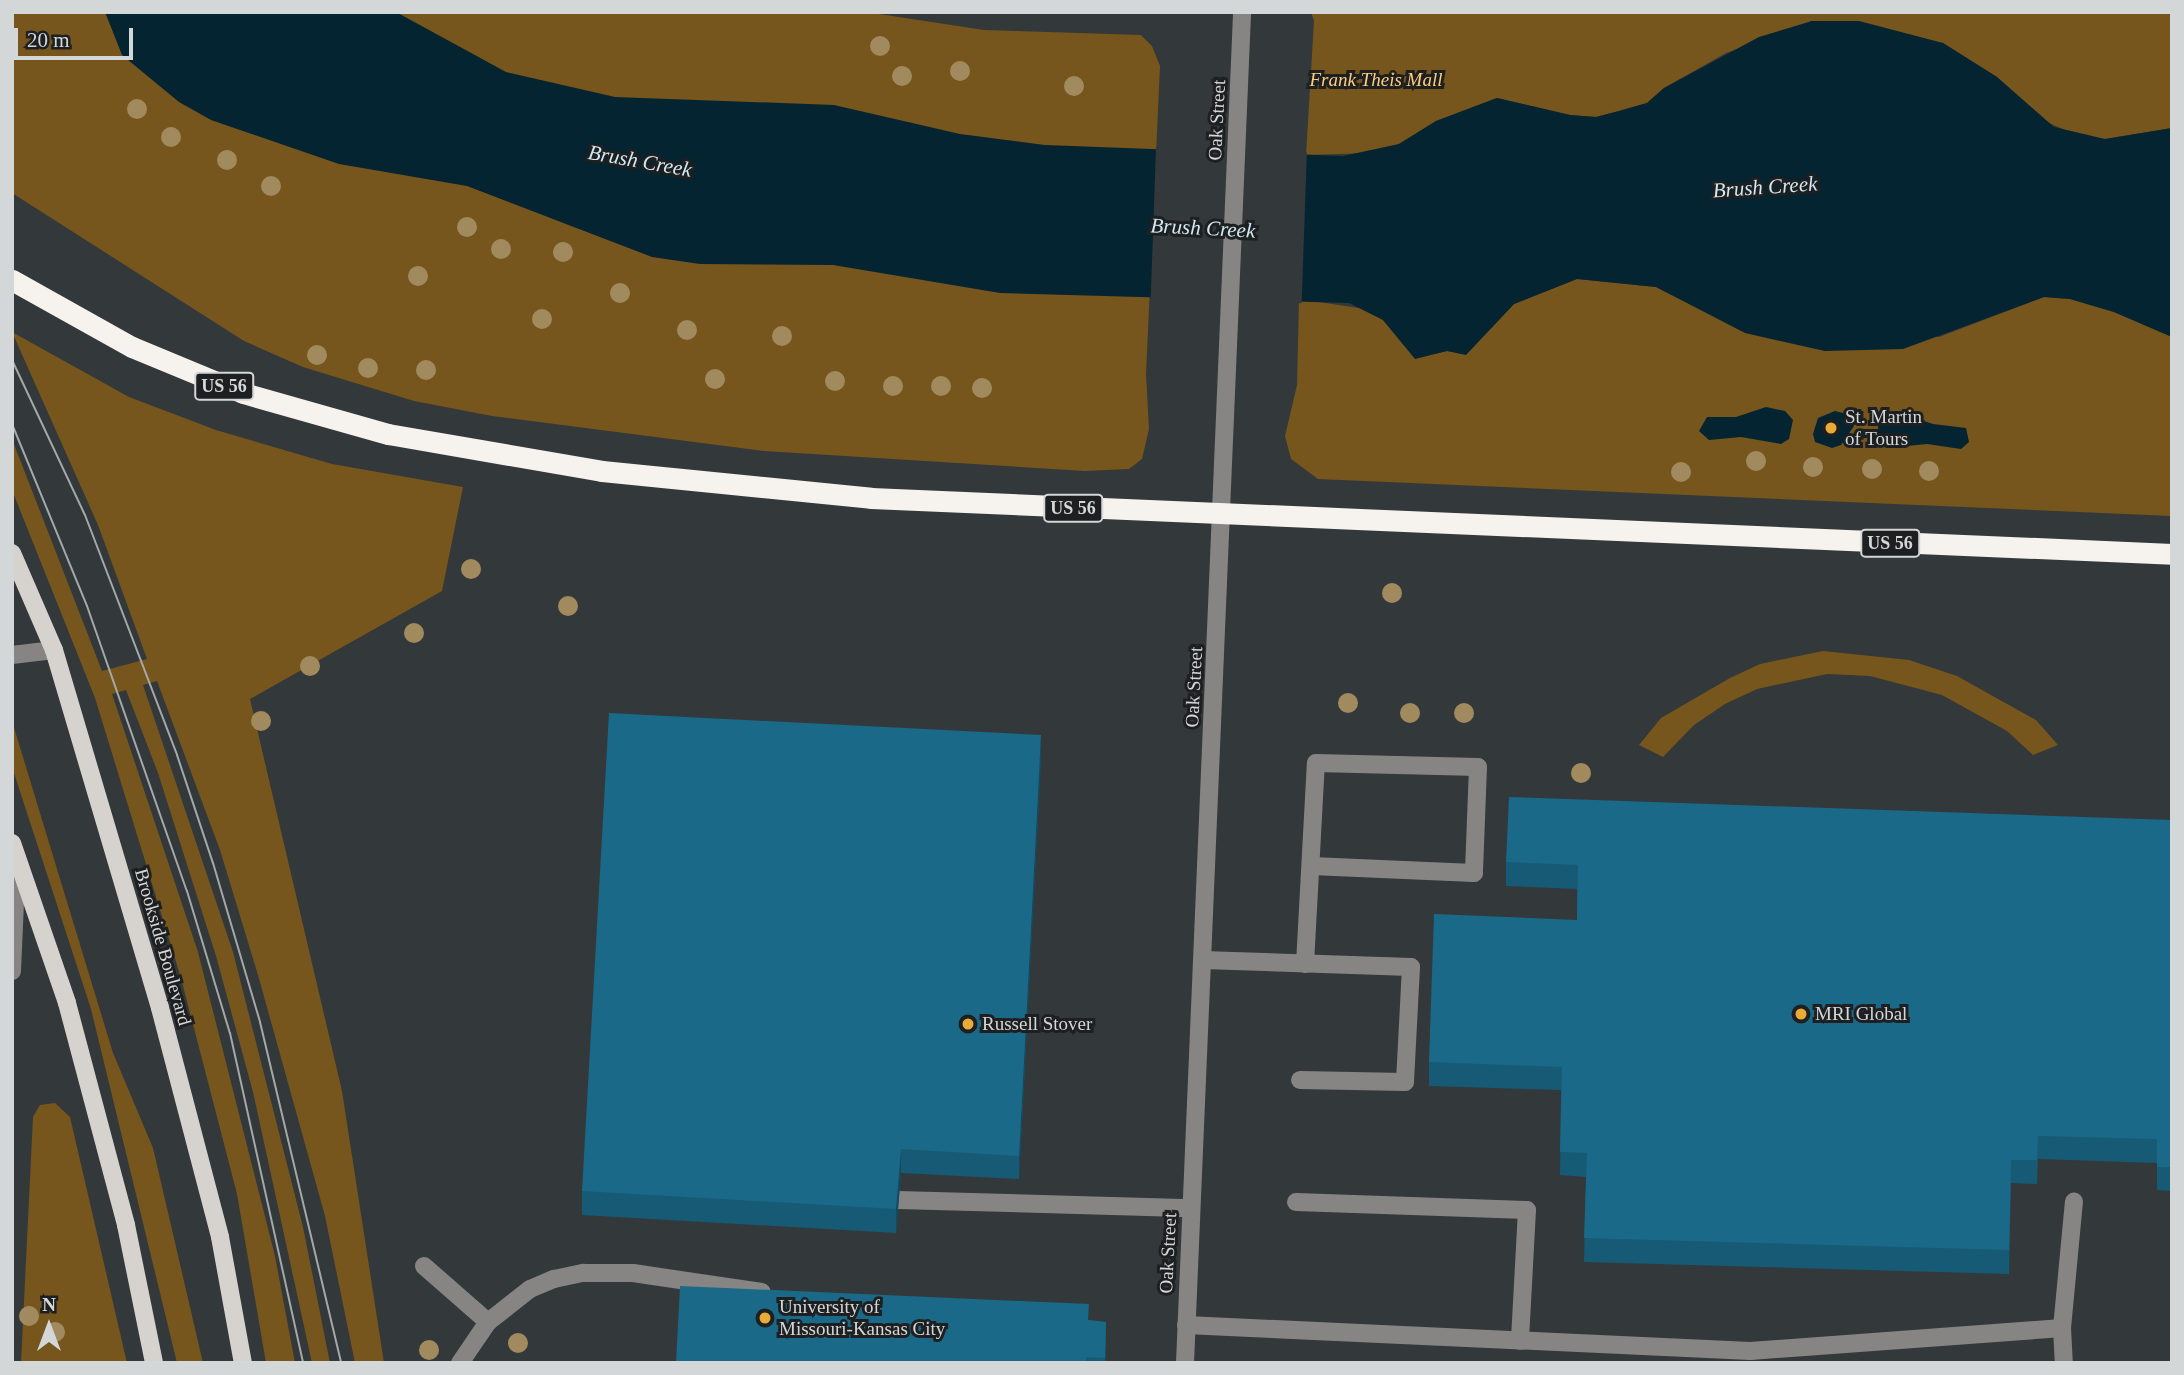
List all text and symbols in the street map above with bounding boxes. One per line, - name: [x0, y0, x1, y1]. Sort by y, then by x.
- scale bar: [18, 14, 136, 58]
- text: 20 m: [27, 28, 70, 52]
- park label: Frank Theis Mall: [1310, 69, 1442, 91]
- street label: Oak Street: [1204, 79, 1230, 161]
- water label: Brush Creek: [586, 139, 694, 183]
- water label: Brush Creek: [1712, 171, 1818, 203]
- water label: Brush Creek: [1150, 213, 1256, 243]
- road number: US 56: [192, 372, 256, 400]
- place label: St. Martin of Tours: [1845, 406, 1922, 450]
- marker: St. Martin of Tours: [1823, 420, 1839, 436]
- road number: US 56: [1042, 494, 1104, 522]
- road number: US 56: [1858, 528, 1922, 558]
- street label: Oak Street: [1181, 646, 1207, 728]
- street label: Brookside Boulevard: [130, 866, 196, 1028]
- place label: MRI Global: [1815, 1003, 1907, 1025]
- marker: MRI Global: [1793, 1006, 1809, 1022]
- place label: Russell Stover: [982, 1013, 1092, 1035]
- marker: Russell Stover: [960, 1016, 976, 1032]
- street label: Oak Street: [1155, 1212, 1181, 1294]
- north arrow: [14, 1291, 84, 1361]
- text: N: [42, 1294, 56, 1315]
- place label: University of Missouri-Kansas City: [779, 1296, 945, 1340]
- marker: University of Missouri-Kansas City: [757, 1310, 773, 1326]

